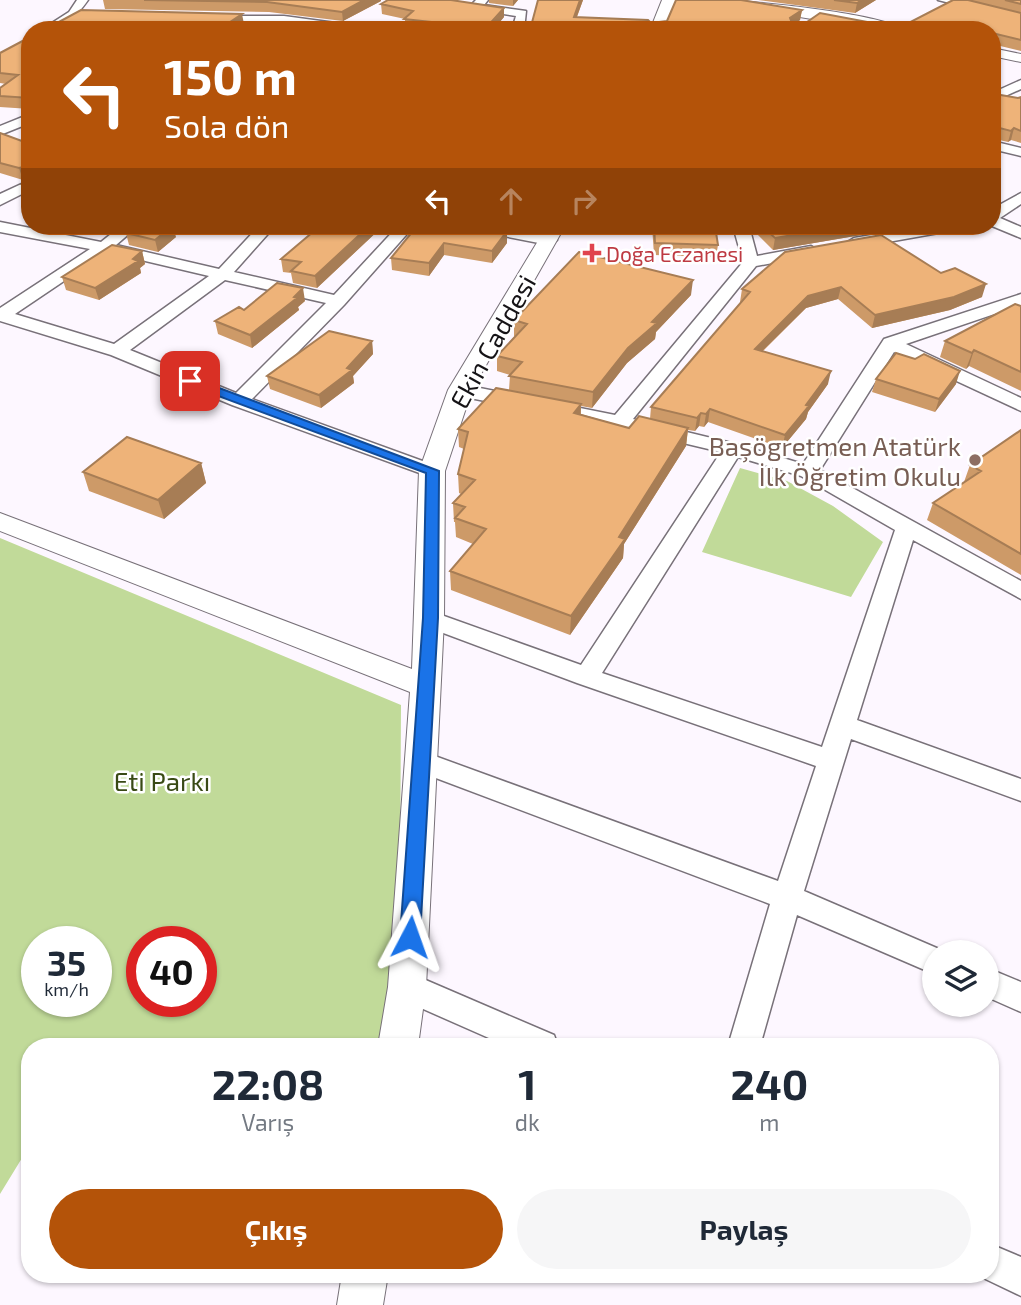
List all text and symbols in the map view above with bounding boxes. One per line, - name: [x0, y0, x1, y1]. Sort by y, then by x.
- text: 150 m: [164, 46, 297, 105]
- icon: left: [49, 49, 140, 140]
- text: Sola dön: [164, 106, 289, 144]
- icon: left: [419, 182, 457, 220]
- icon: ahead: [492, 182, 530, 220]
- icon: right: [565, 182, 603, 220]
- place label: Doğa Eczanesi: [606, 241, 743, 266]
- marker: Doğa Eczanesi: [584, 245, 600, 261]
- street label: Ekin Caddesi: [443, 269, 541, 413]
- pin: [160, 351, 220, 411]
- icon: arrive: [171, 362, 209, 400]
- place label: Başögretmen Atatürk İlk Öğretim Okulu: [709, 430, 961, 491]
- marker: Başögretmen Atatürk İlk Öğretim Okulu: [967, 452, 983, 468]
- park label: Eti Parkı: [114, 765, 210, 796]
- position arrow: [373, 900, 447, 974]
- speed limit sign: 40: [126, 926, 217, 1017]
- map controls: [922, 940, 999, 1017]
- button: layers: [922, 940, 999, 1017]
- text: 35: [47, 941, 86, 983]
- text: km/h: [44, 978, 89, 1000]
- text: 22:08: [212, 1058, 324, 1108]
- text: 1: [518, 1058, 536, 1108]
- text: 240: [731, 1058, 808, 1108]
- text: Varış: [242, 1108, 294, 1136]
- text: dk: [515, 1108, 540, 1136]
- text: m: [759, 1108, 779, 1136]
- button: Çıkış: [49, 1189, 503, 1269]
- button: Paylaş: [517, 1189, 971, 1269]

